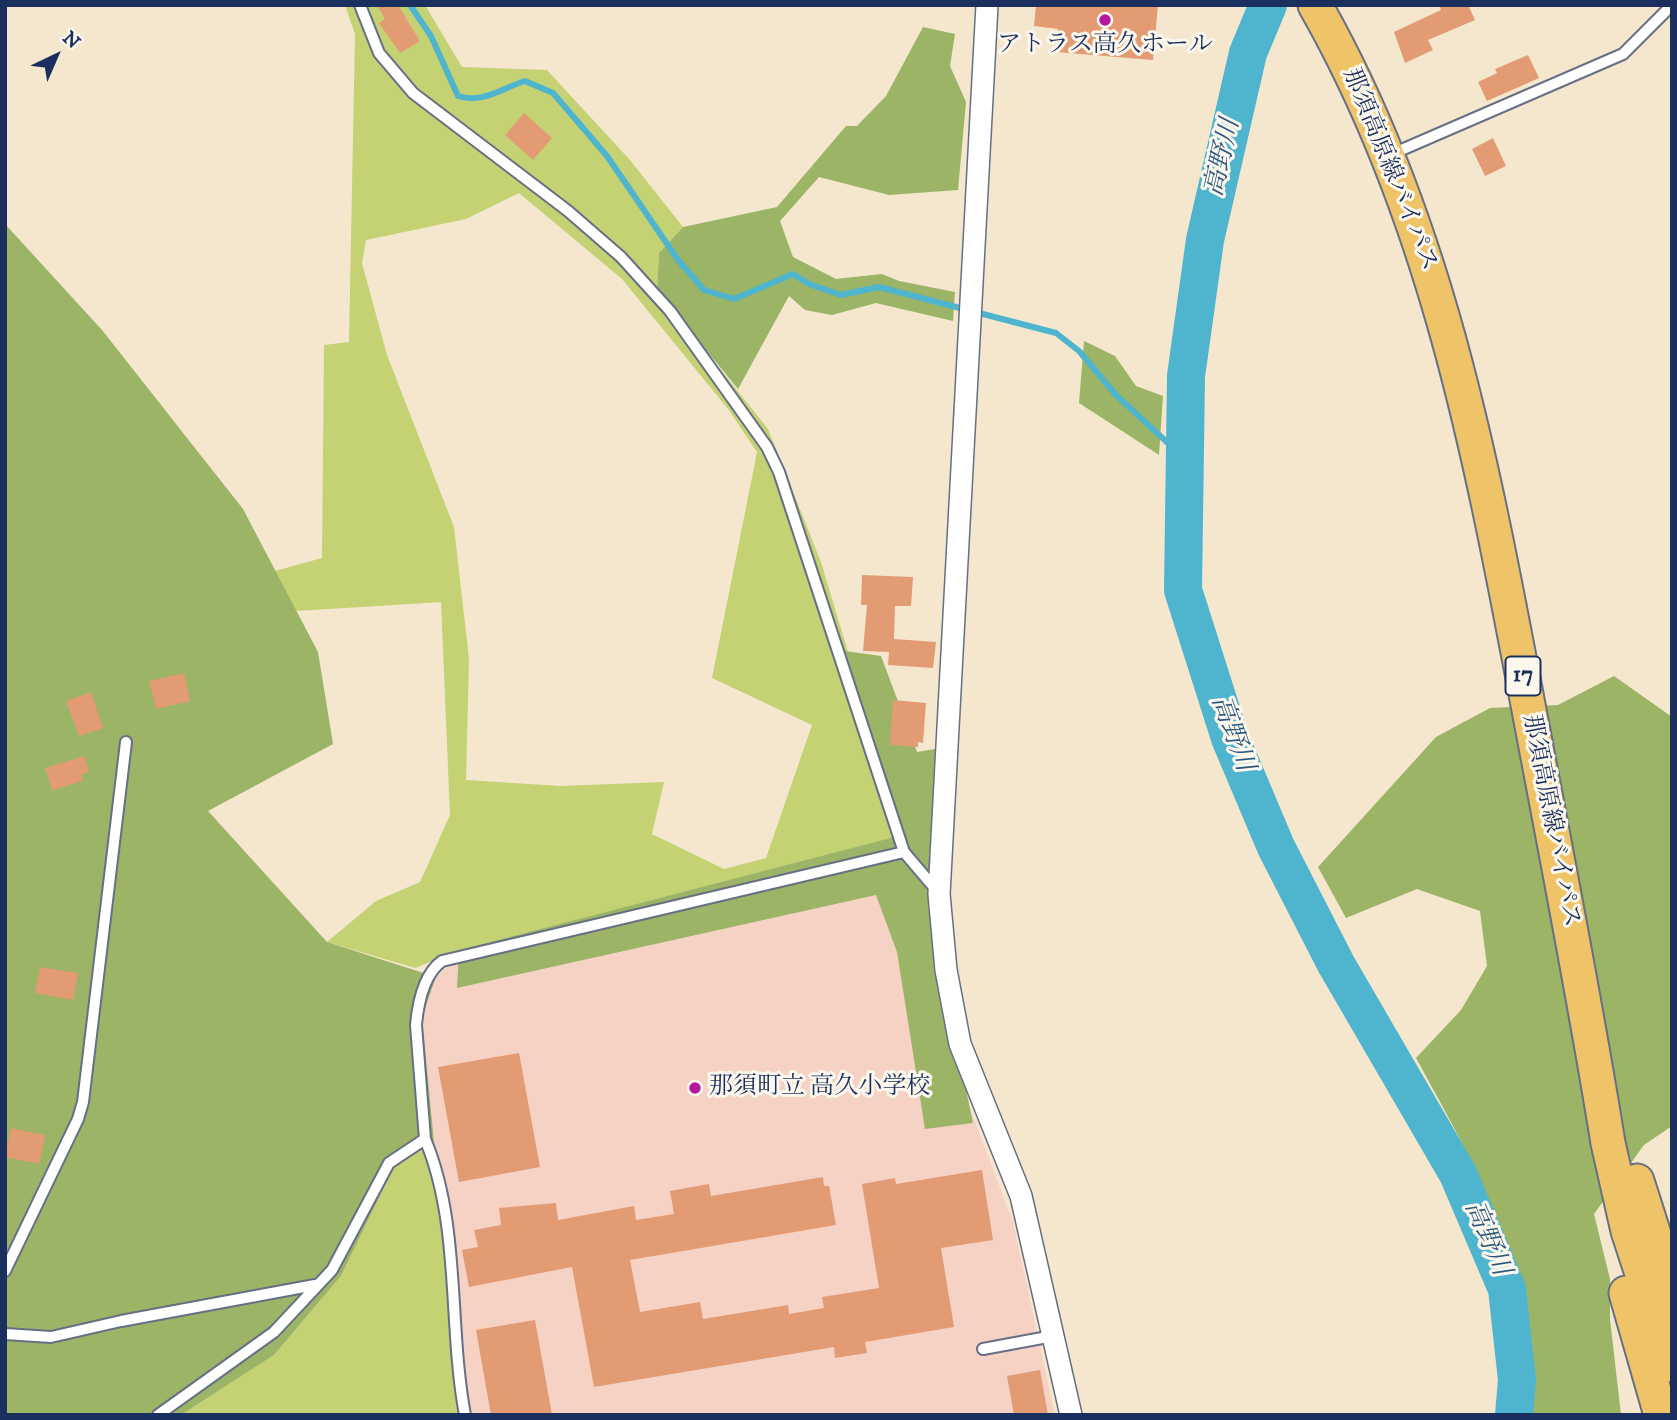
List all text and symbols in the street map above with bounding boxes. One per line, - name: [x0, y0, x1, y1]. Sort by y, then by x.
- marker: アトラス高久ホール: [1097, 12, 1113, 28]
- north arrow: [21, 21, 91, 91]
- text: N: [57, 27, 85, 54]
- place label: アトラス高久ホール: [997, 32, 1213, 60]
- street label: 那須高原線バイパス: [1335, 64, 1443, 276]
- water label: 高野川: [1200, 116, 1248, 200]
- road number: 17: [1506, 656, 1540, 696]
- water label: 高野川: [1203, 692, 1259, 776]
- street label: 那須高原線バイパス: [1515, 712, 1585, 930]
- place label: 那須町立 高久小学校: [709, 1074, 930, 1102]
- marker: 那須町立 高久小学校: [687, 1080, 703, 1096]
- water label: 高野川: [1456, 1197, 1516, 1281]

